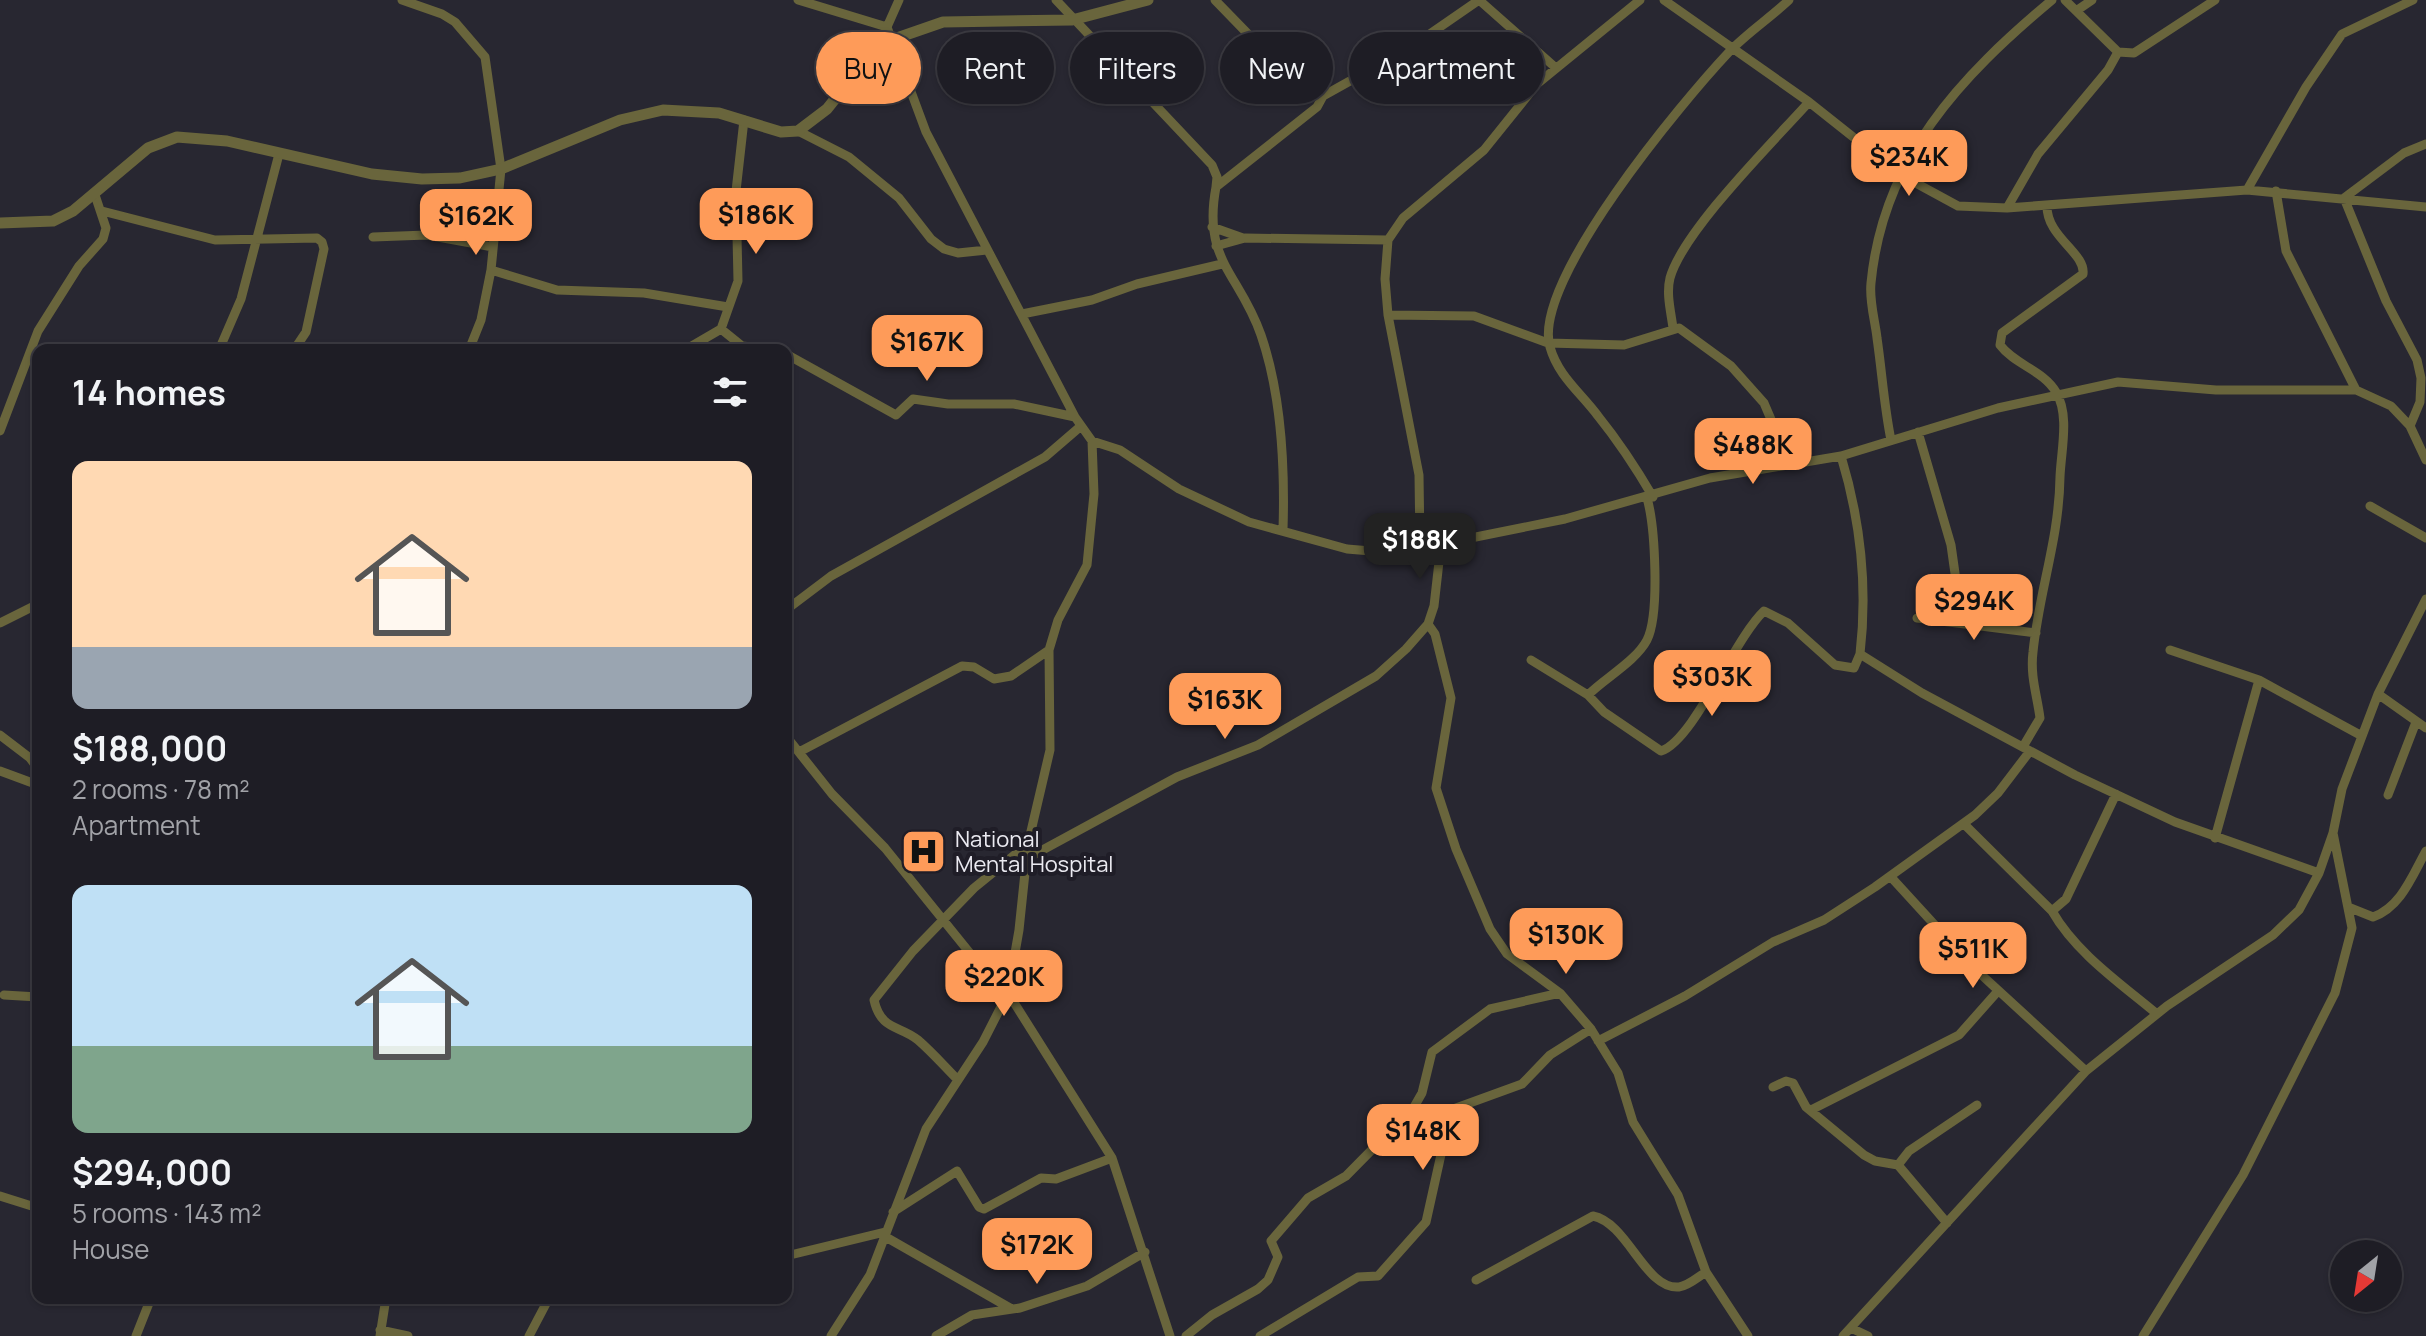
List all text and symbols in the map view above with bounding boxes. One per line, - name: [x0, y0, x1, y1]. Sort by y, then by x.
- chip: Buy: [816, 32, 921, 104]
- chip: Rent: [937, 32, 1054, 104]
- chip: Filters: [1070, 32, 1204, 104]
- chip: New: [1220, 32, 1333, 104]
- chip: Apartment: [1349, 32, 1544, 104]
- pin: $234K: [1853, 130, 1965, 198]
- text: $234K: [1869, 138, 1949, 174]
- pin: $186K: [700, 188, 812, 256]
- pin: $162K: [420, 189, 532, 257]
- text: $186K: [718, 196, 794, 232]
- text: $162K: [438, 197, 514, 233]
- pin: $167K: [871, 315, 983, 383]
- text: $167K: [890, 323, 964, 359]
- text: 14 homes: [72, 369, 226, 415]
- icon: filters: [708, 370, 752, 414]
- pin: $488K: [1697, 418, 1809, 486]
- text: $488K: [1713, 426, 1793, 462]
- icon: home: [340, 513, 484, 657]
- pin: $188K: [1364, 513, 1476, 581]
- text: $188K: [1382, 521, 1458, 557]
- pin: $294K: [1918, 574, 2030, 642]
- text: $294K: [1934, 582, 2014, 618]
- pin: $303K: [1656, 650, 1768, 718]
- text: $303K: [1672, 658, 1752, 694]
- pin: $163K: [1169, 673, 1281, 741]
- text: $163K: [1187, 681, 1263, 717]
- text: $188,000: [72, 725, 227, 771]
- text: 2 rooms · 78 m²: [72, 771, 250, 807]
- text: Apartment: [72, 807, 201, 843]
- place label: National Mental Hospital: [955, 824, 1114, 879]
- hospital icon: National Mental Hospital: [900, 828, 948, 876]
- pin: $130K: [1510, 908, 1622, 976]
- text: $130K: [1528, 916, 1604, 952]
- pin: $511K: [1917, 922, 2029, 990]
- text: $511K: [1937, 930, 2009, 966]
- icon: home: [340, 937, 484, 1081]
- pin: $220K: [948, 950, 1060, 1018]
- text: $220K: [963, 958, 1045, 994]
- pin: $148K: [1367, 1104, 1479, 1172]
- text: $148K: [1385, 1112, 1461, 1148]
- text: $294,000: [72, 1149, 232, 1195]
- text: 5 rooms · 143 m²: [72, 1195, 262, 1231]
- pin: $172K: [981, 1218, 1093, 1286]
- text: $172K: [1000, 1226, 1074, 1262]
- text: House: [72, 1231, 149, 1267]
- north arrow: [2330, 1240, 2402, 1312]
- map controls: [2330, 1240, 2402, 1312]

